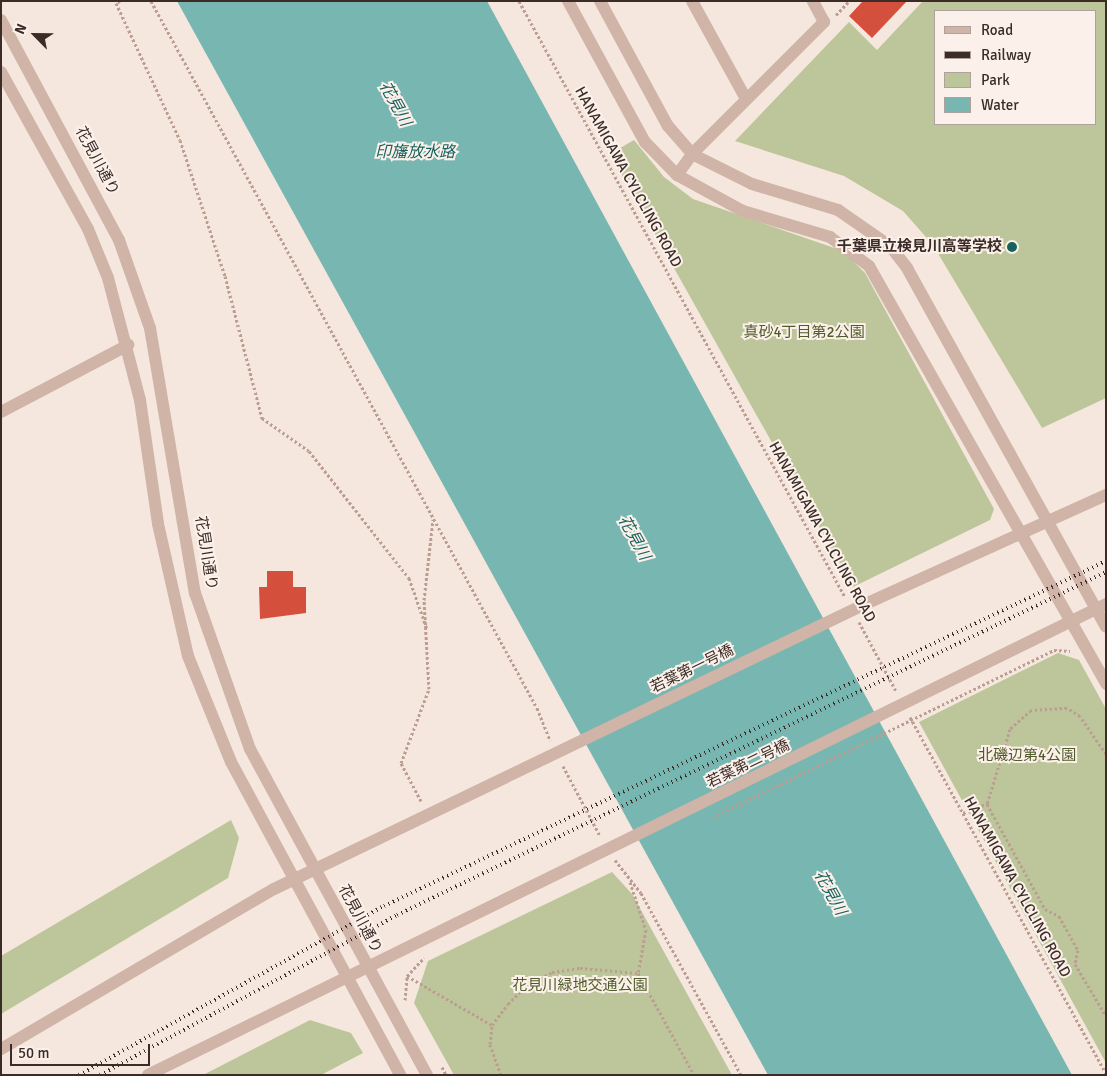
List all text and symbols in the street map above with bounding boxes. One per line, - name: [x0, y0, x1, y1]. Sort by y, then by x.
- north arrow: [10, 10, 60, 60]
- legend: [934, 10, 1097, 125]
- text: N: [11, 21, 30, 37]
- text: Road: [981, 21, 1013, 39]
- text: Railway: [981, 46, 1031, 64]
- text: Park: [981, 71, 1010, 89]
- water label: 花見川: [375, 78, 415, 130]
- street label: HANAMIGAWA CYLCLING ROAD: [571, 83, 685, 271]
- text: Water: [981, 96, 1019, 114]
- street label: 花見川通り: [71, 124, 123, 198]
- water label: 印旛放水路: [375, 142, 455, 162]
- place label: 千葉県立検見川高等学校: [837, 238, 1002, 256]
- marker: 千葉県立検見川高等学校: [1006, 241, 1018, 253]
- park label: 真砂4丁目第2公園: [743, 324, 865, 342]
- street label: HANAMIGAWA CYLCLING ROAD: [765, 438, 879, 626]
- water label: 花見川: [614, 512, 654, 564]
- street label: 花見川通り: [191, 515, 221, 591]
- street label: 若葉第一号橋: [648, 641, 736, 697]
- street label: 若葉第二号橋: [704, 736, 792, 792]
- park label: 北磯辺第4公園: [978, 747, 1076, 765]
- street label: HANAMIGAWA CYLCLING ROAD: [960, 793, 1074, 981]
- water label: 花見川: [810, 867, 850, 919]
- street label: 花見川通り: [334, 882, 386, 956]
- park label: 花見川緑地交通公園: [513, 977, 647, 995]
- scale bar: [12, 1034, 152, 1066]
- text: 50 m: [18, 1044, 49, 1062]

